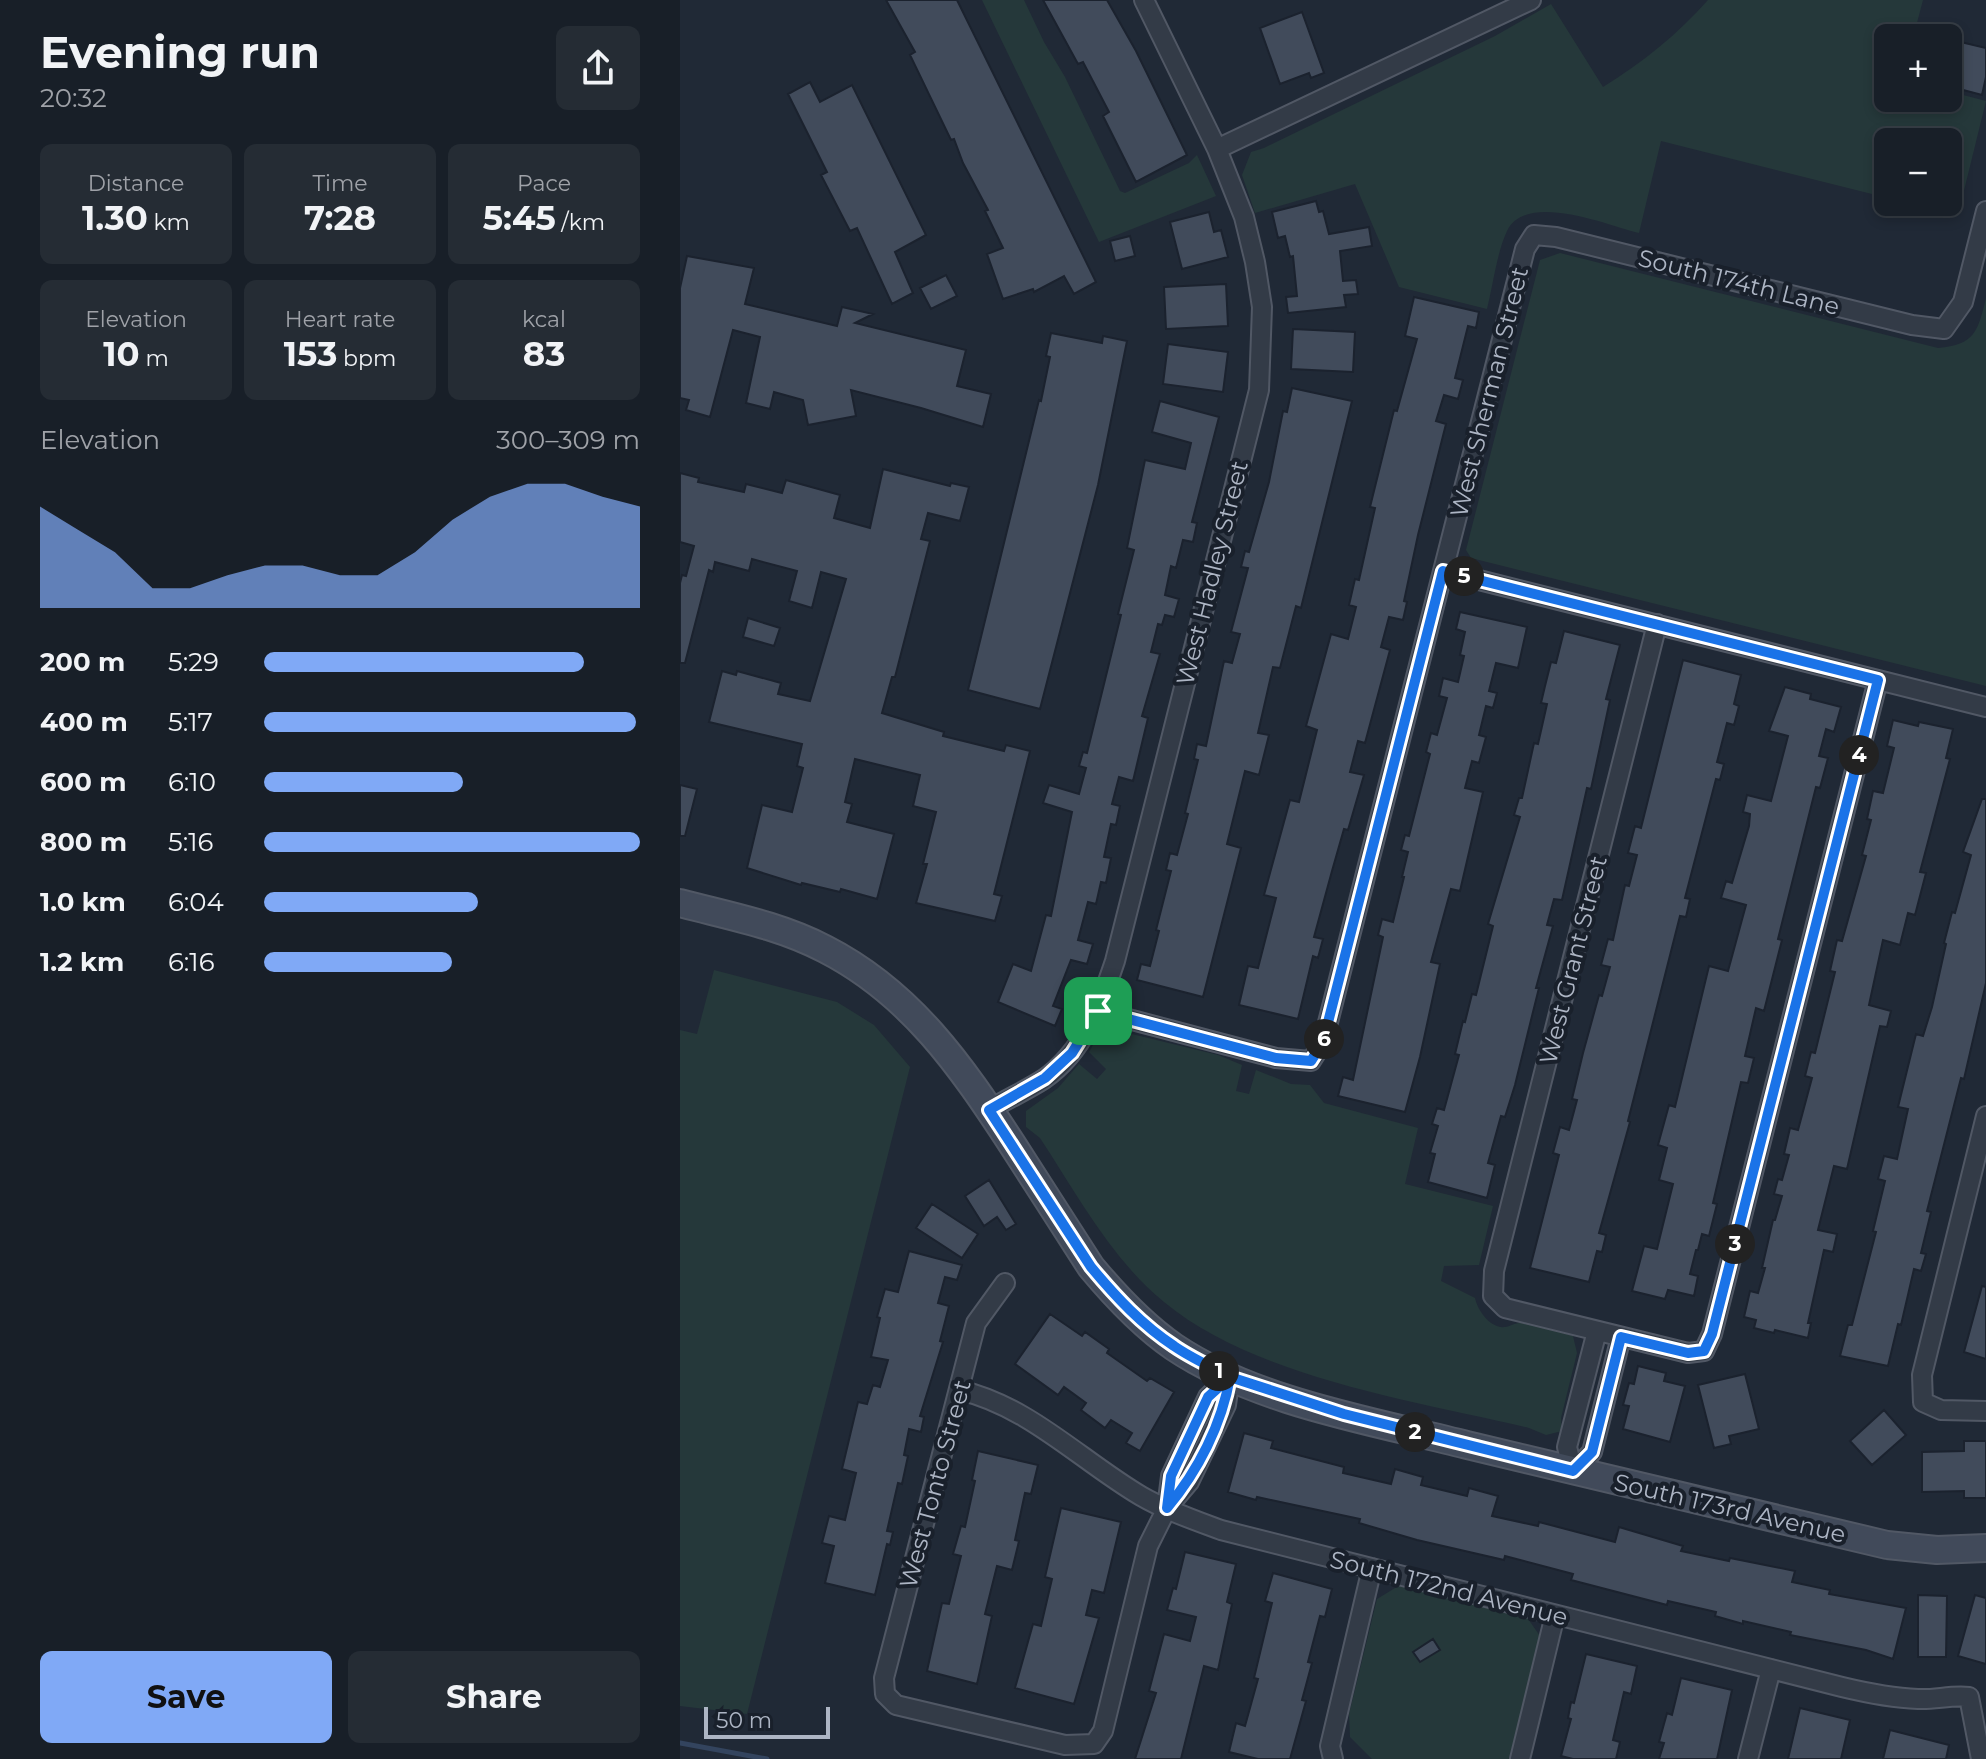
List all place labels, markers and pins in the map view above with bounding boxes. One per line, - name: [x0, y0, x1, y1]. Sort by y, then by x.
- pin: 5: [1444, 556, 1484, 596]
- pin: 4: [1839, 735, 1879, 775]
- pin: [1064, 977, 1132, 1045]
- pin: 6: [1304, 1019, 1344, 1059]
- pin: 3: [1715, 1224, 1755, 1264]
- pin: 1: [1199, 1351, 1239, 1391]
- pin: 2: [1395, 1412, 1435, 1452]

